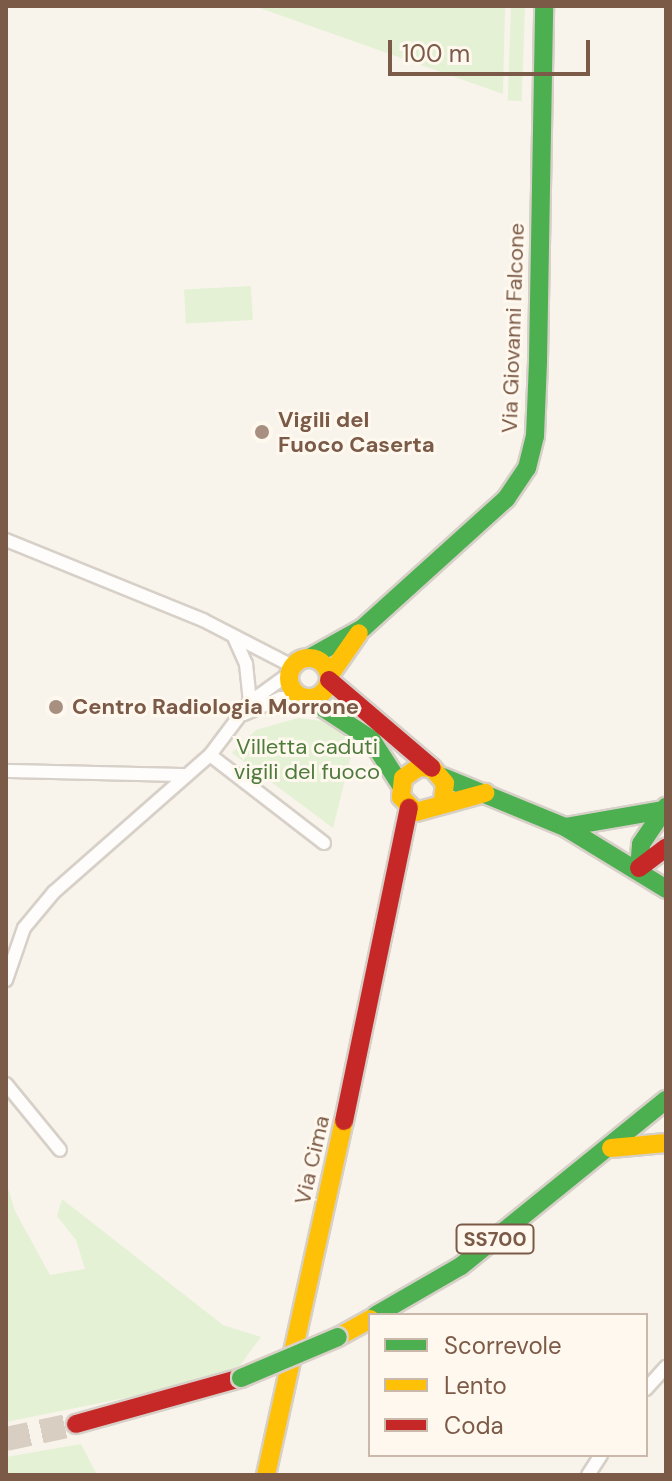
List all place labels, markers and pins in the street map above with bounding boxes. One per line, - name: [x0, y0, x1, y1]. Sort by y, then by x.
- place label: Vigili del Fuoco Caserta: [278, 406, 435, 458]
- marker: Vigili del Fuoco Caserta: [253, 423, 271, 441]
- place label: Centro Radiologia Morrone: [72, 694, 359, 720]
- marker: Centro Radiologia Morrone: [47, 698, 65, 716]

